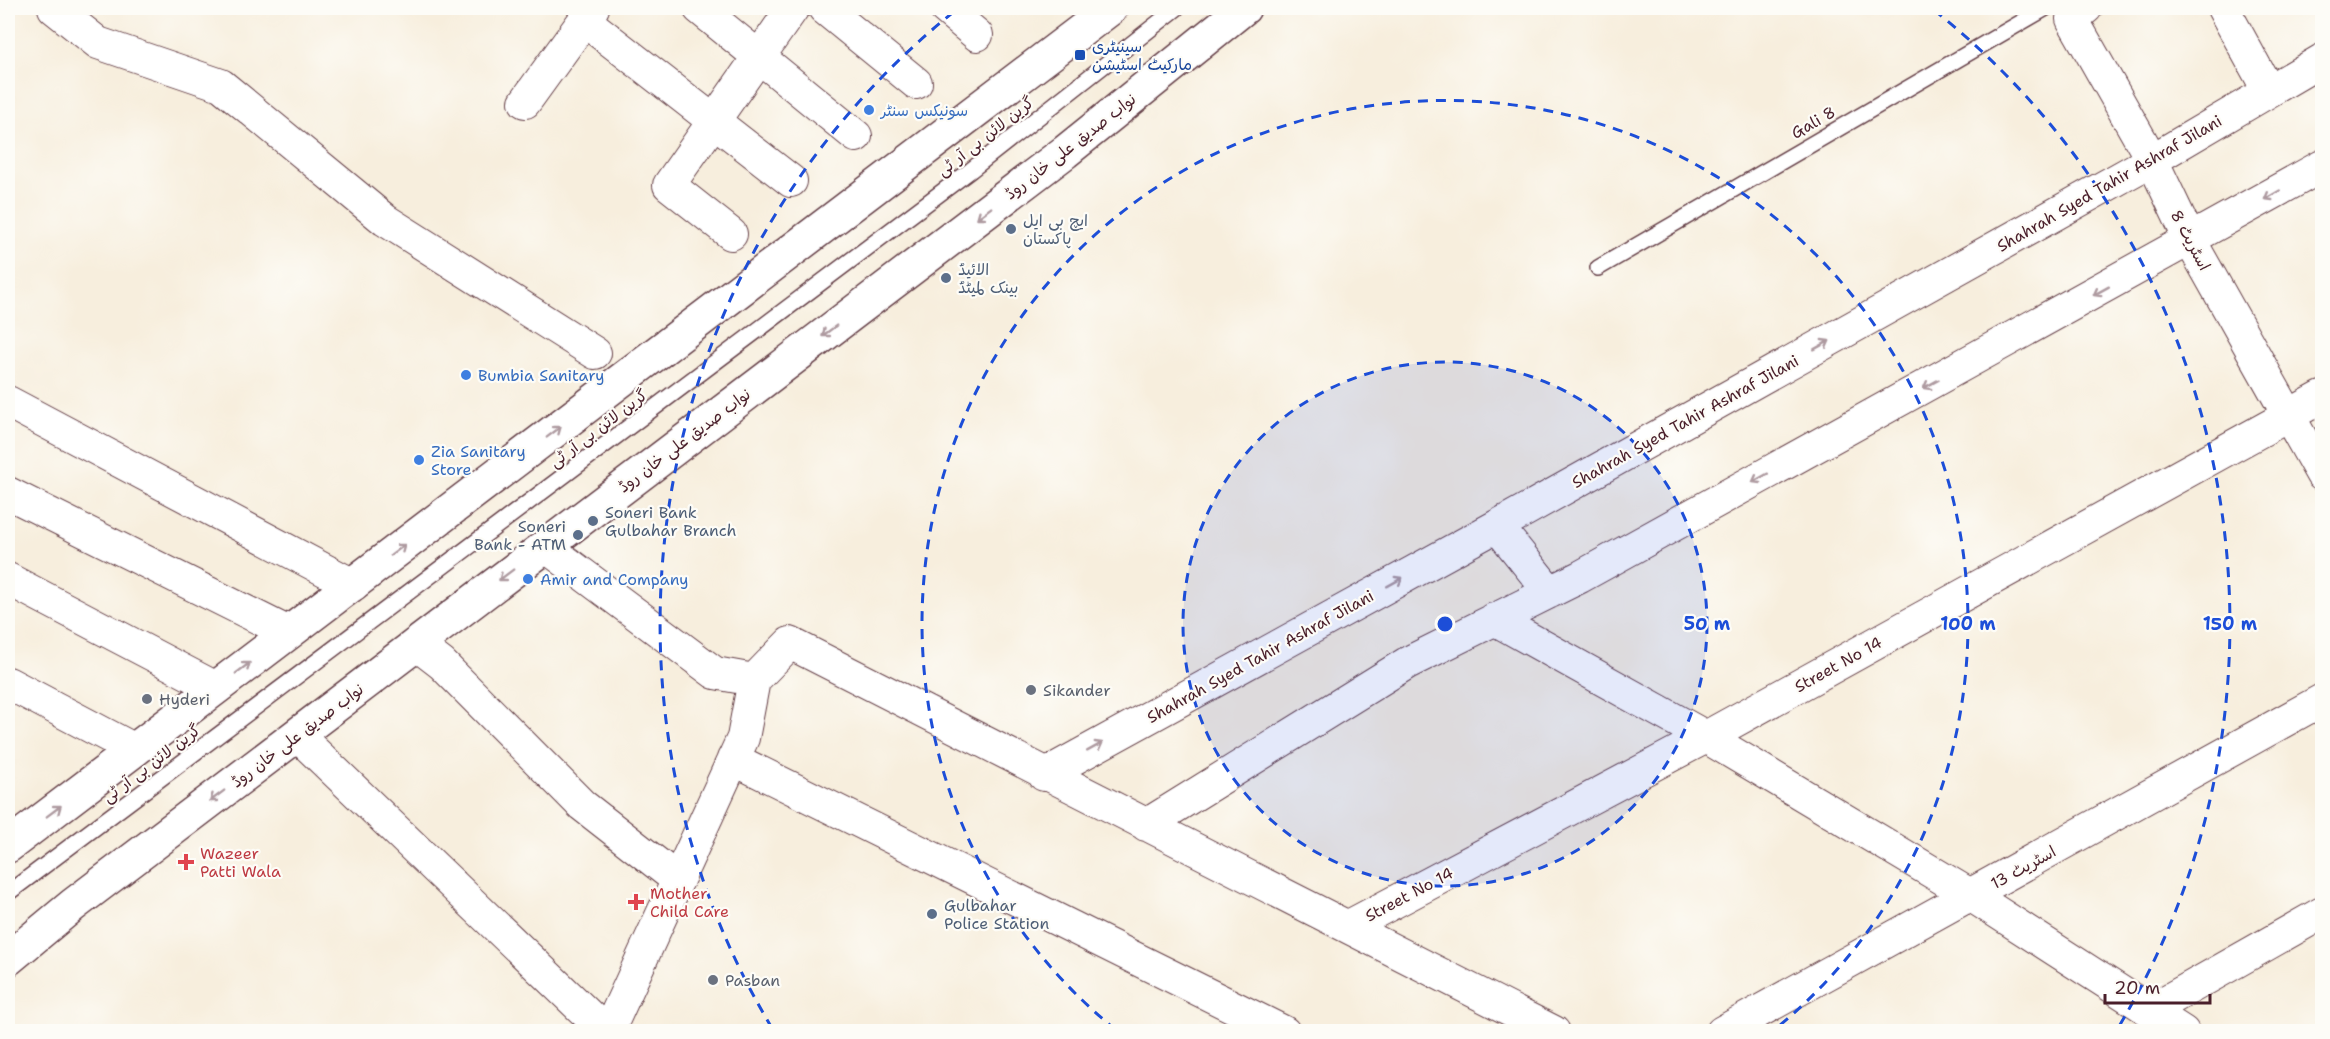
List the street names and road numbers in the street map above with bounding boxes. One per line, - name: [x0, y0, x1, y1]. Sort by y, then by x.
- street label: نواب صدیق علی خان روڈ: [1000, 89, 1140, 204]
- street label: گرین لائن بی آر ٹی: [932, 92, 1038, 181]
- street label: Gali 8: [1787, 101, 1839, 143]
- street label: Shahrah Syed Tahir Ashraf Jilani: [1993, 110, 2226, 257]
- street label: اسٹریٹ 8: [2166, 206, 2215, 274]
- street label: Shahrah Syed Tahir Ashraf Jilani: [1568, 350, 1803, 493]
- street label: گرین لائن بی آر ٹی: [545, 384, 652, 472]
- street label: نواب صدیق علی خان روڈ: [614, 384, 755, 497]
- street label: Shahrah Syed Tahir Ashraf Jilani: [1143, 585, 1378, 728]
- street label: Street No 14: [1791, 632, 1886, 697]
- street label: نواب صدیق علی خان روڈ: [227, 679, 368, 792]
- street label: گرین لائن بی آر ٹی: [98, 719, 205, 807]
- street label: اسٹریٹ 13: [1987, 841, 2060, 894]
- street label: Street No 14: [1362, 862, 1457, 926]

